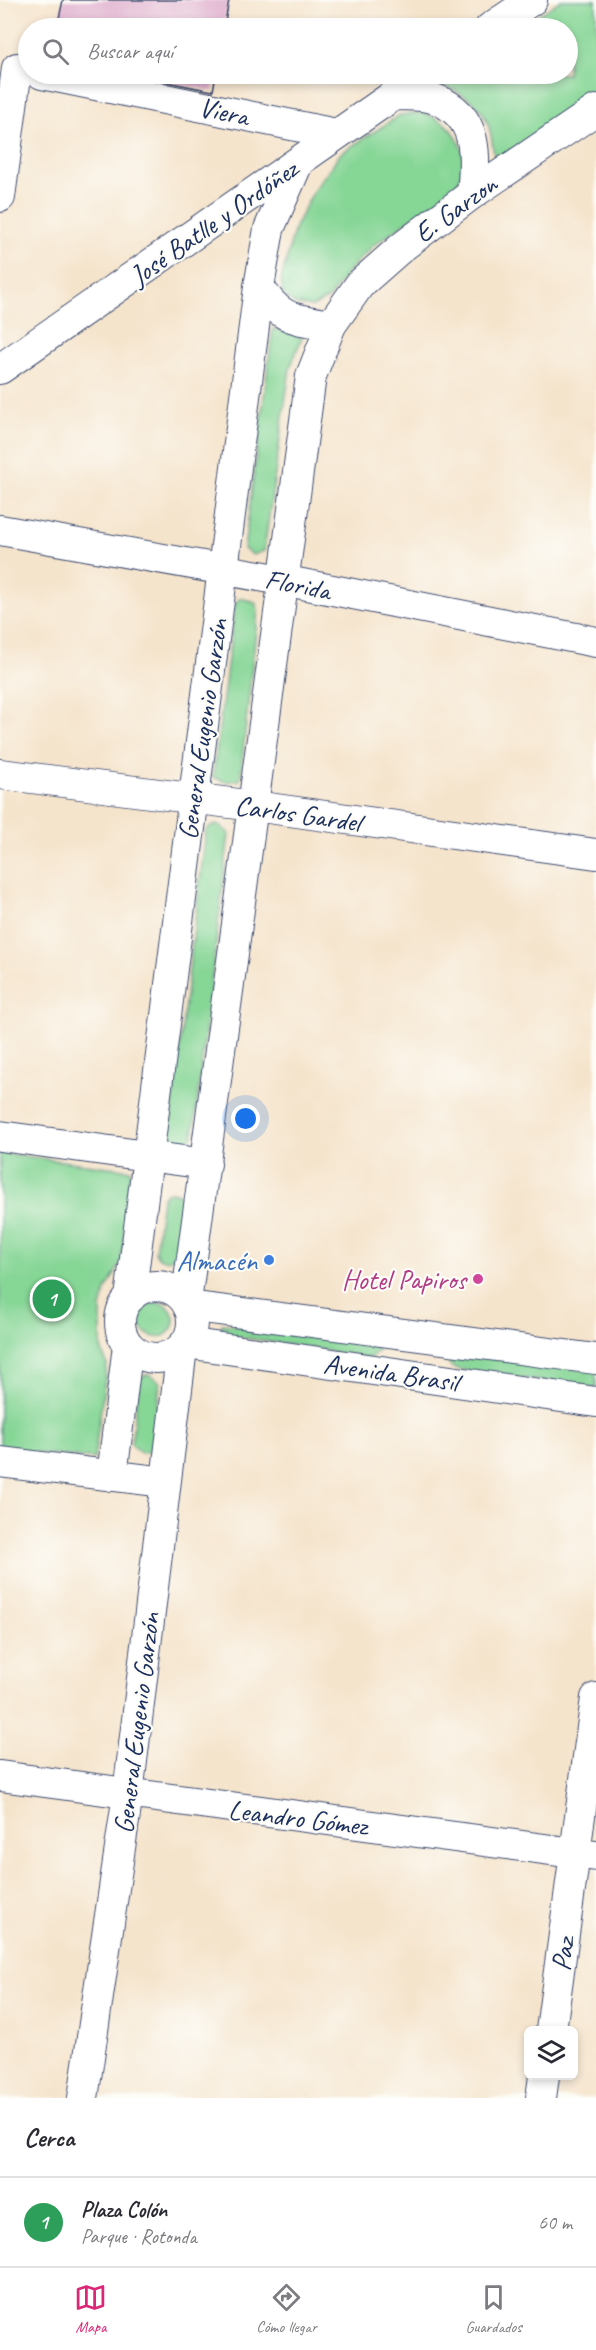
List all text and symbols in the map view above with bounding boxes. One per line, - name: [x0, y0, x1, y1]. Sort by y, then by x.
- search box: [18, 18, 578, 84]
- icon: search: [39, 35, 72, 68]
- text: Buscar aquí: [87, 37, 173, 65]
- street label: Viera: [196, 89, 254, 134]
- street label: José Batlle y Ordóñez: [121, 150, 306, 294]
- street label: E. Garzon: [407, 166, 505, 250]
- street label: Florida: [262, 561, 336, 608]
- street label: General Eugenio Garzón: [170, 615, 235, 842]
- street label: Carlos Gardel: [233, 787, 368, 840]
- your location: [231, 1104, 260, 1133]
- place label: Almacén: [177, 1243, 258, 1278]
- marker: Almacén: [262, 1253, 276, 1267]
- place label: Hotel Papiros: [342, 1262, 468, 1297]
- marker: Hotel Papiros: [471, 1272, 485, 1286]
- pin: 1: [32, 1276, 72, 1322]
- street label: Avenida Brasil: [321, 1346, 466, 1400]
- street label: General Eugenio Garzón: [106, 1609, 168, 1836]
- street label: Leandro Gómez: [226, 1792, 372, 1844]
- street label: Paz: [543, 1932, 583, 1973]
- map controls: [524, 2026, 578, 2080]
- button: layers: [524, 2026, 578, 2080]
- text: Cerca: [24, 2121, 74, 2154]
- text: Plaza Colón: [81, 2196, 167, 2224]
- text: 1: [39, 2210, 48, 2235]
- text: 60 m: [538, 2210, 572, 2235]
- text: Parque · Rotonda: [81, 2224, 197, 2249]
- tab: Mapa: [74, 2281, 107, 2337]
- tab: Cómo llegar: [256, 2281, 317, 2337]
- tab: Guardados: [465, 2281, 522, 2337]

